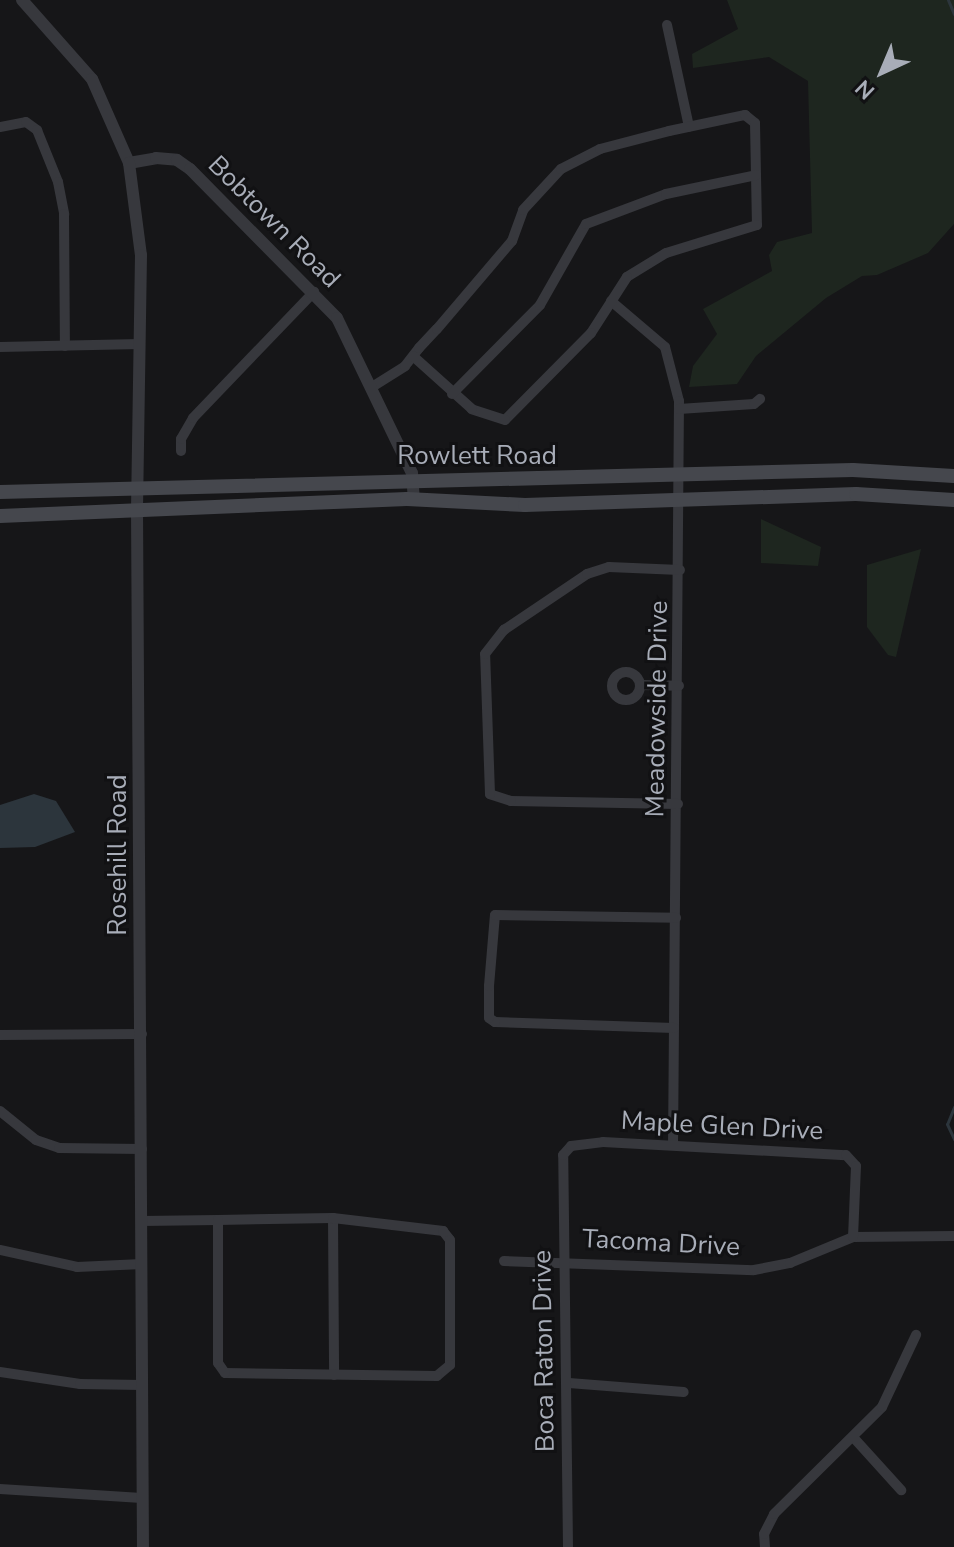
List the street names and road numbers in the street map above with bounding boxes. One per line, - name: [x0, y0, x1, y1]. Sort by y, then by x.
- street label: Bobtown Road: [201, 149, 347, 295]
- street label: Rowlett Road: [397, 440, 557, 472]
- street label: Meadowside Drive: [640, 600, 674, 818]
- street label: Rosehill Road: [102, 774, 134, 936]
- street label: Maple Glen Drive: [620, 1105, 824, 1147]
- street label: Tacoma Drive: [581, 1223, 741, 1263]
- street label: Boca Raton Drive: [527, 1250, 561, 1452]

